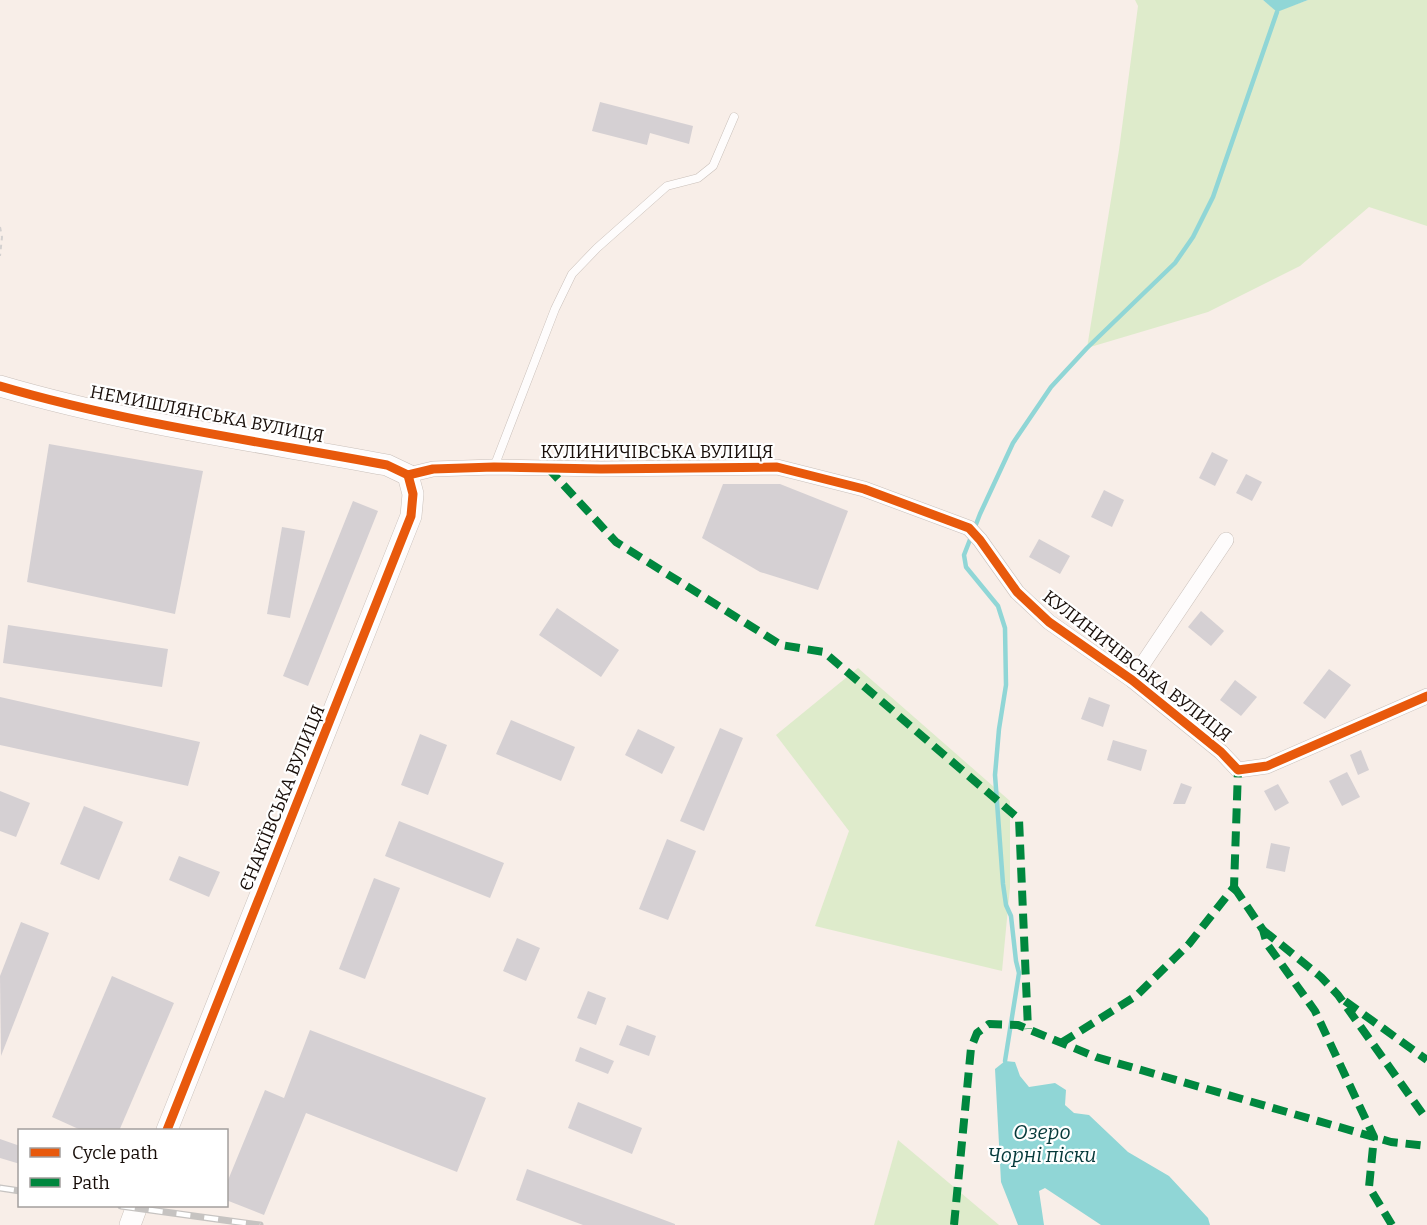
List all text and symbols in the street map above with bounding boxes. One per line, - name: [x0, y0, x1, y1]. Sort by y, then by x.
- street label: НЕМИШЛЯНСЬКА ВУЛИЦЯ: [88, 381, 326, 447]
- street label: КУЛИНИЧІВСЬКА ВУЛИЦЯ: [540, 441, 774, 463]
- street label: КУЛИНИЧІВСЬКА ВУЛИЦЯ: [1038, 586, 1236, 746]
- street label: ЄНАКІЇВСЬКА ВУЛИЦЯ: [235, 702, 329, 894]
- water label: Озеро Чорні піски: [988, 1120, 1096, 1167]
- legend: [18, 1129, 228, 1207]
- text: Cycle path: [72, 1142, 158, 1164]
- text: Path: [72, 1172, 110, 1194]

